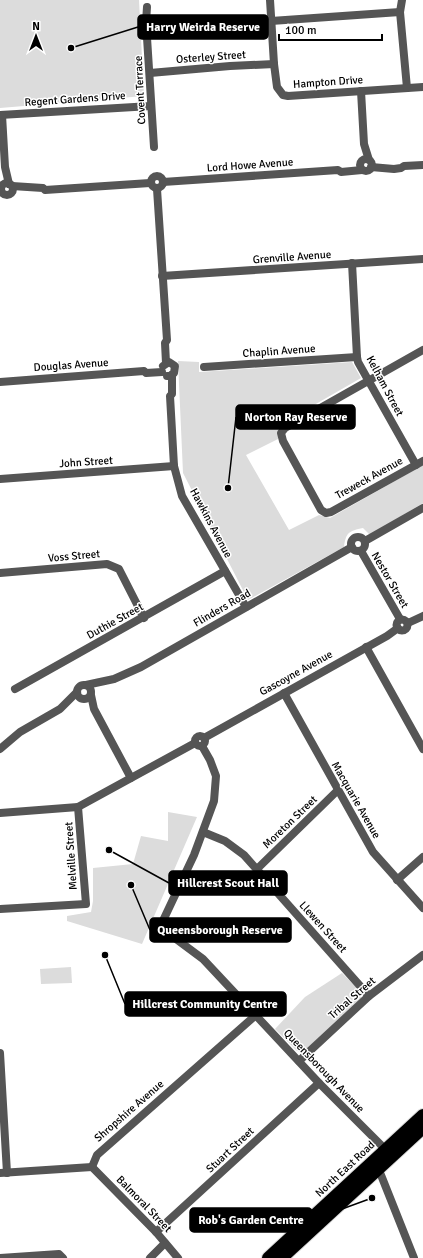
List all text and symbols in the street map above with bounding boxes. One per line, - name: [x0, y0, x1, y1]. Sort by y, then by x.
- callout: Harry Weirda Reserve: [138, 15, 268, 39]
- north arrow: [16, 16, 56, 56]
- scale bar: [279, 16, 382, 42]
- text: N: [32, 20, 40, 33]
- text: Harry Weirda Reserve: [146, 20, 260, 35]
- text: 100 m: [285, 23, 317, 38]
- street label: Osterley Street: [176, 48, 247, 66]
- street label: Covent Terrace: [132, 55, 148, 125]
- street label: Hampton Drive: [293, 73, 363, 91]
- street label: Regent Gardens Drive: [24, 89, 126, 109]
- street label: Lord Howe Avenue: [206, 155, 294, 175]
- street label: Grenville Avenue: [252, 248, 332, 266]
- street label: Chaplin Avenue: [242, 342, 316, 360]
- street label: Kelham Street: [364, 354, 406, 419]
- street label: Douglas Avenue: [33, 356, 109, 374]
- callout: Norton Ray Reserve: [236, 405, 355, 429]
- text: Norton Ray Reserve: [245, 410, 347, 425]
- street label: John Street: [59, 454, 113, 470]
- street label: Treweck Avenue: [333, 454, 405, 502]
- street label: Hawkins Avenue: [187, 486, 235, 560]
- street label: Voss Street: [47, 547, 101, 565]
- street label: Nestor Street: [369, 550, 411, 610]
- street label: Flinders Road: [191, 586, 253, 630]
- street label: Duthie Street: [84, 600, 146, 642]
- street label: Gascoyne Avenue: [257, 648, 335, 698]
- street label: Macquarie Avenue: [329, 759, 383, 841]
- street label: Moreton Street: [260, 793, 320, 851]
- street label: Melville Street: [62, 821, 80, 890]
- callout: Hillcrest Scout Hall: [169, 871, 287, 895]
- text: Hillcrest Scout Hall: [177, 876, 279, 891]
- street label: Llewen Street: [297, 899, 350, 955]
- callout: Queensborough Reserve: [150, 918, 291, 942]
- text: Queensborough Reserve: [157, 923, 283, 938]
- street label: Tribal Street: [326, 974, 378, 1022]
- callout: Hillcrest Community Centre: [125, 992, 286, 1016]
- text: Hillcrest Community Centre: [132, 997, 278, 1012]
- street label: Queensborough Avenue: [281, 1027, 367, 1115]
- street label: Shropshire Avenue: [92, 1077, 166, 1145]
- street label: Stuart Street: [203, 1124, 257, 1175]
- street label: North East Road: [313, 1138, 377, 1200]
- street label: Balmoral Street: [114, 1173, 174, 1235]
- callout: Rob's Garden Centre: [190, 1208, 312, 1232]
- text: Rob's Garden Centre: [198, 1213, 304, 1228]

